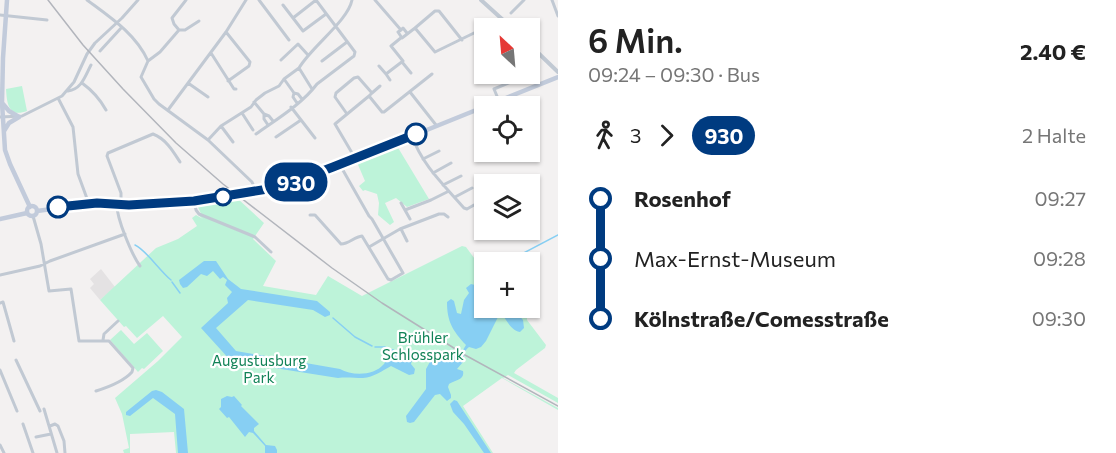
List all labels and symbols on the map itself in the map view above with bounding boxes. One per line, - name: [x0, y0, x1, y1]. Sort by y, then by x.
- north arrow: [474, 18, 540, 84]
- unlabelled marker: [405, 123, 427, 145]
- line badge: 930: [262, 162, 330, 201]
- unlabelled marker: [214, 188, 232, 206]
- unlabelled marker: [47, 196, 69, 218]
- park label: Brühler Schlosspark: [382, 328, 464, 363]
- park label: Augustusburg Park: [212, 351, 306, 386]

